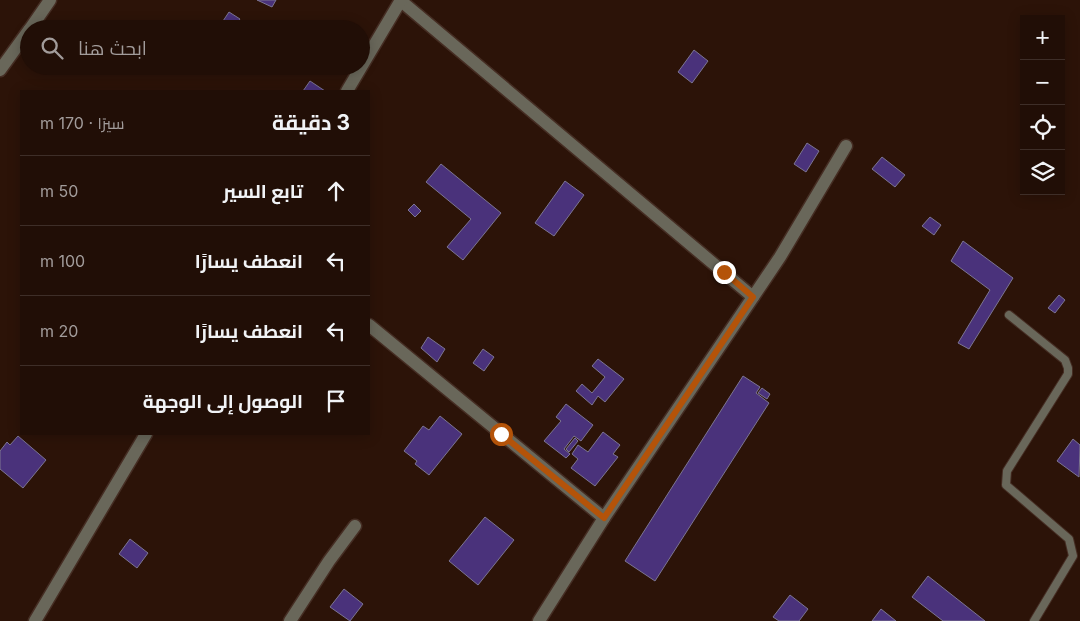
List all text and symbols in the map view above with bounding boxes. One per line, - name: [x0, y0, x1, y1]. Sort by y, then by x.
- map controls: [1020, 15, 1065, 195]
- button: +: [1020, 15, 1065, 60]
- search box: [20, 20, 370, 75]
- icon: search: [38, 34, 66, 62]
- text: ابحث هنا: [78, 37, 147, 60]
- button: −: [1020, 60, 1065, 105]
- button: locate: [1020, 105, 1065, 150]
- text: 3 دقيقة: [272, 110, 350, 135]
- text: سيرًا · 170 m: [40, 113, 125, 133]
- button: layers: [1020, 150, 1065, 195]
- icon: ahead: [322, 177, 350, 205]
- text: تابع السير: [223, 180, 303, 203]
- text: 50 m: [40, 181, 78, 201]
- icon: left: [322, 247, 350, 275]
- text: انعطف يسارًا: [195, 250, 303, 273]
- text: 100 m: [40, 251, 85, 271]
- route end: [713, 261, 736, 284]
- icon: left: [322, 317, 350, 345]
- text: انعطف يسارًا: [195, 320, 303, 343]
- text: 20 m: [40, 321, 78, 341]
- icon: arrive: [322, 387, 350, 415]
- text: الوصول إلى الوجهة: [143, 390, 303, 413]
- route start: [490, 423, 513, 446]

